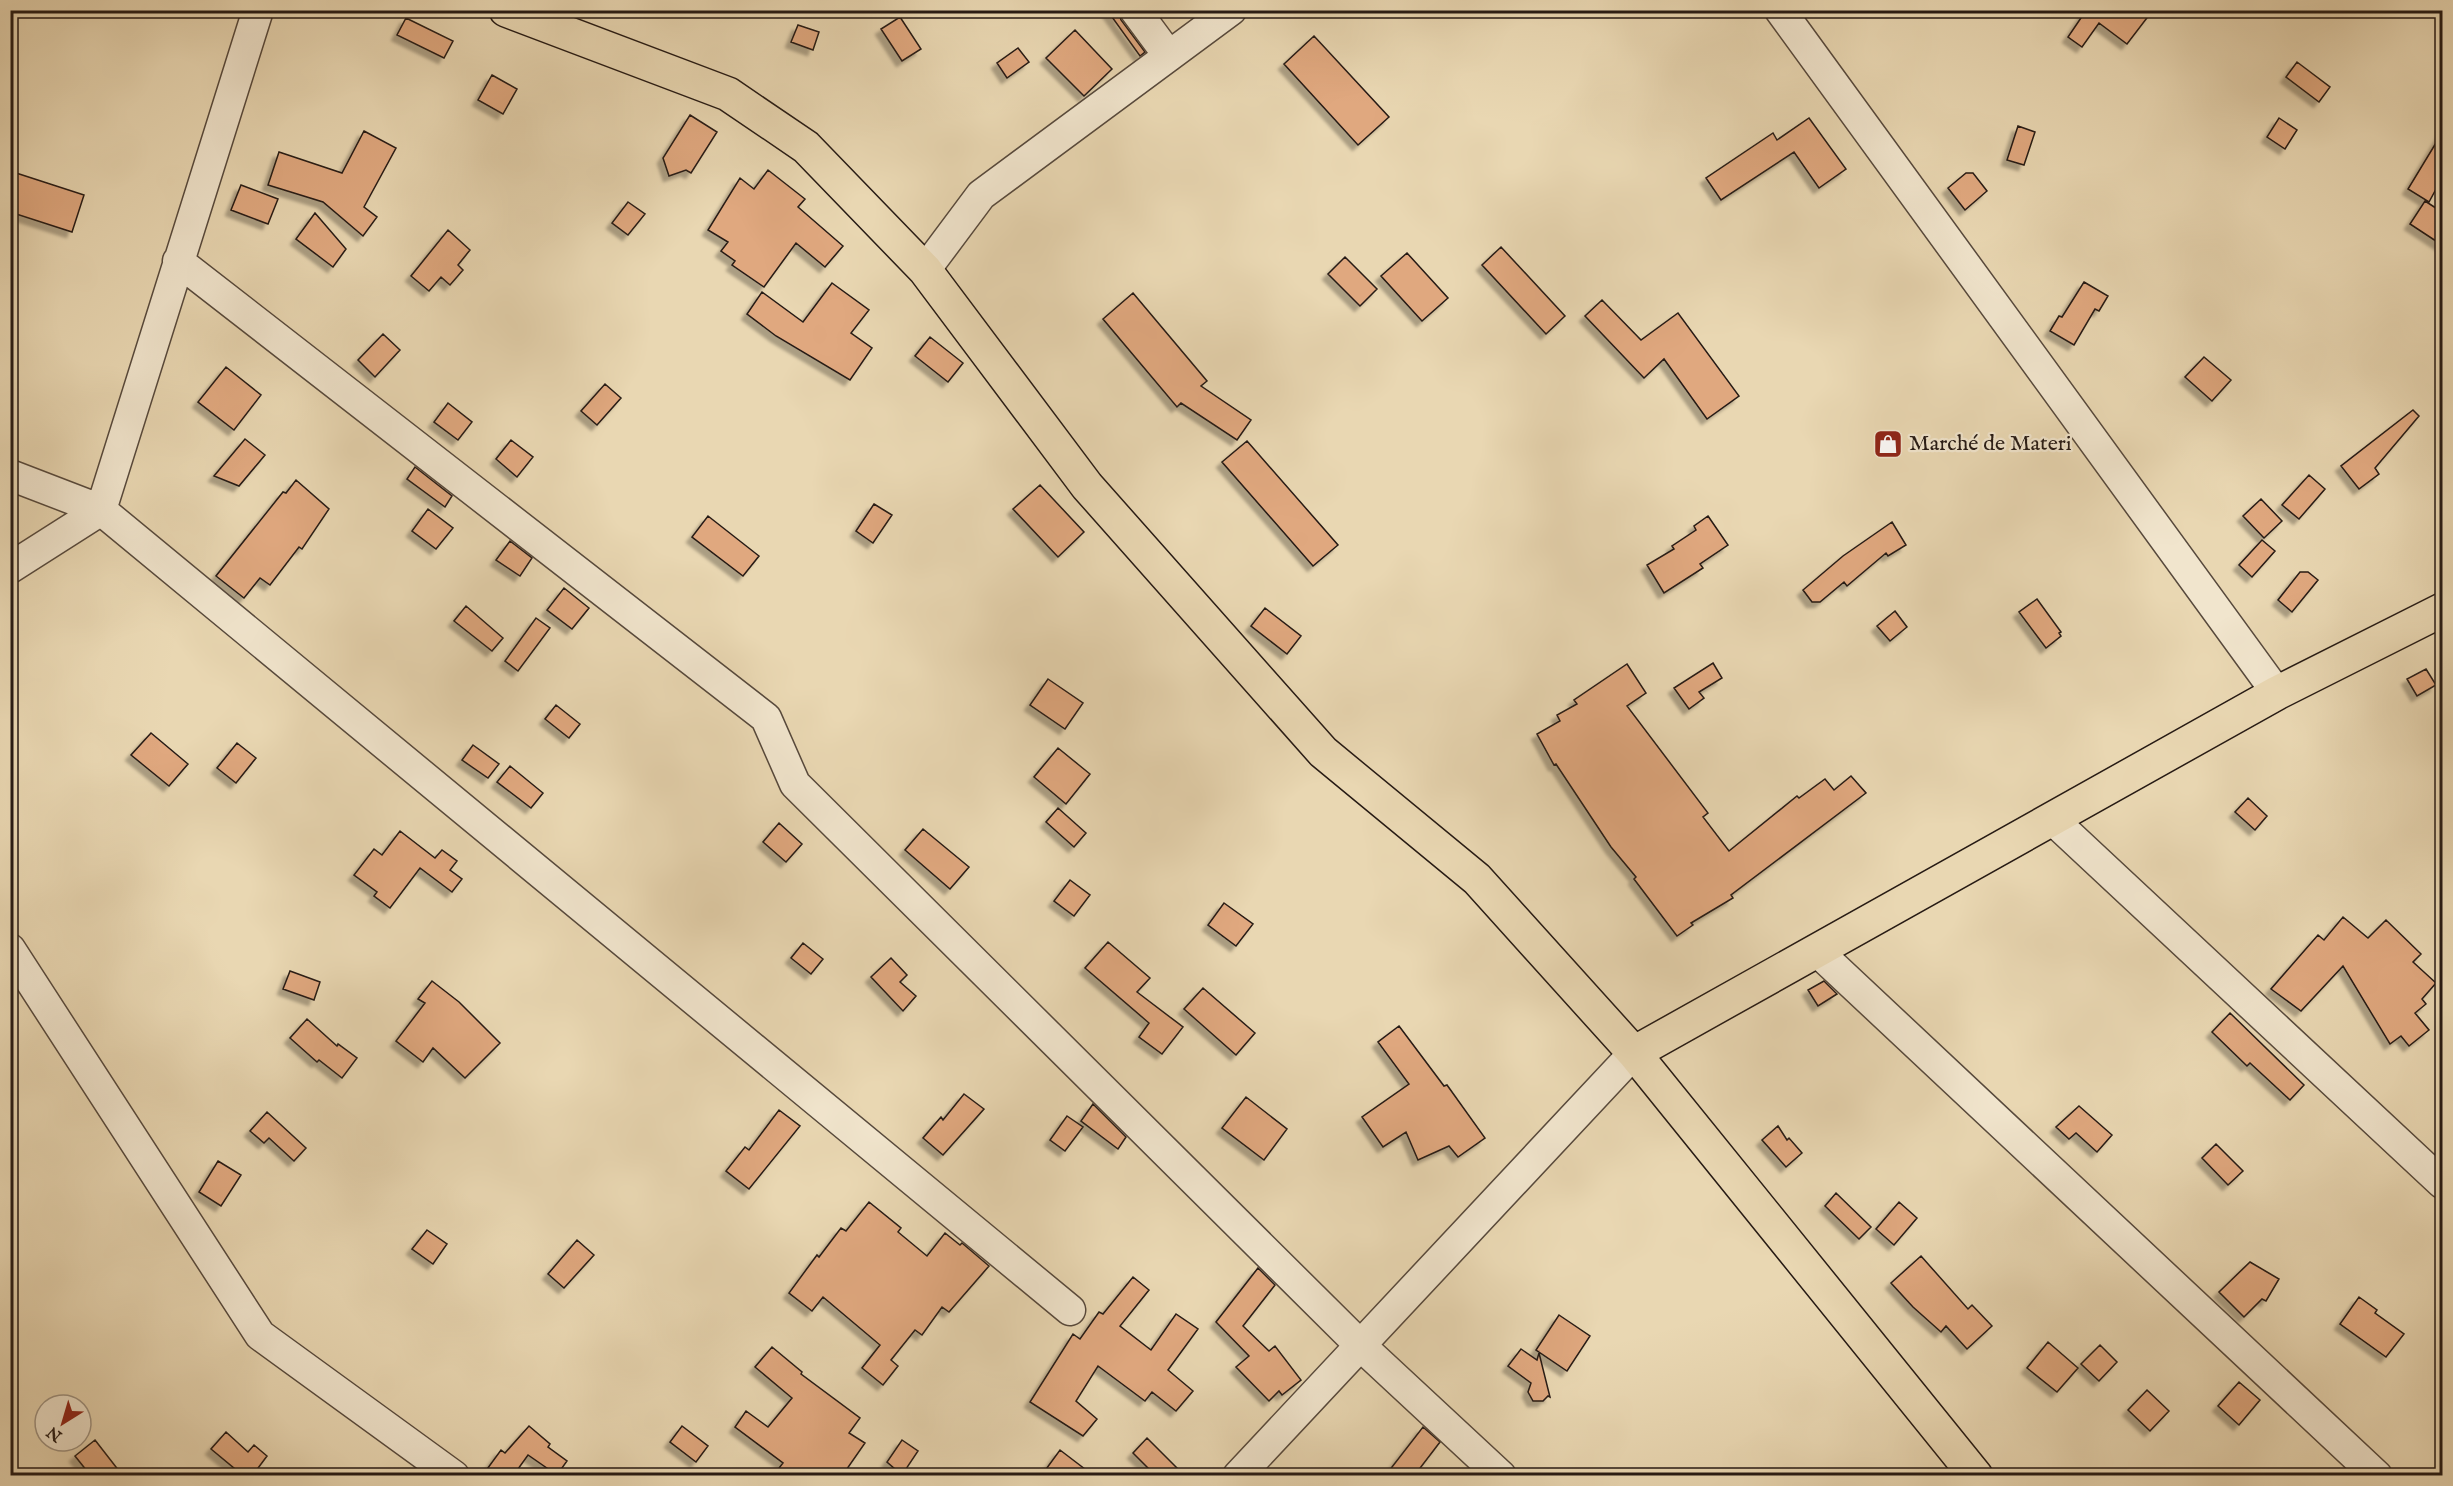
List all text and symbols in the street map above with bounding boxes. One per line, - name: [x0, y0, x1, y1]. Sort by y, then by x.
- shop icon: Marché de Materi: [1872, 428, 1904, 460]
- place label: Marché de Materi: [1909, 430, 2072, 458]
- north arrow: [33, 1393, 93, 1453]
- text: N: [44, 1421, 68, 1446]

